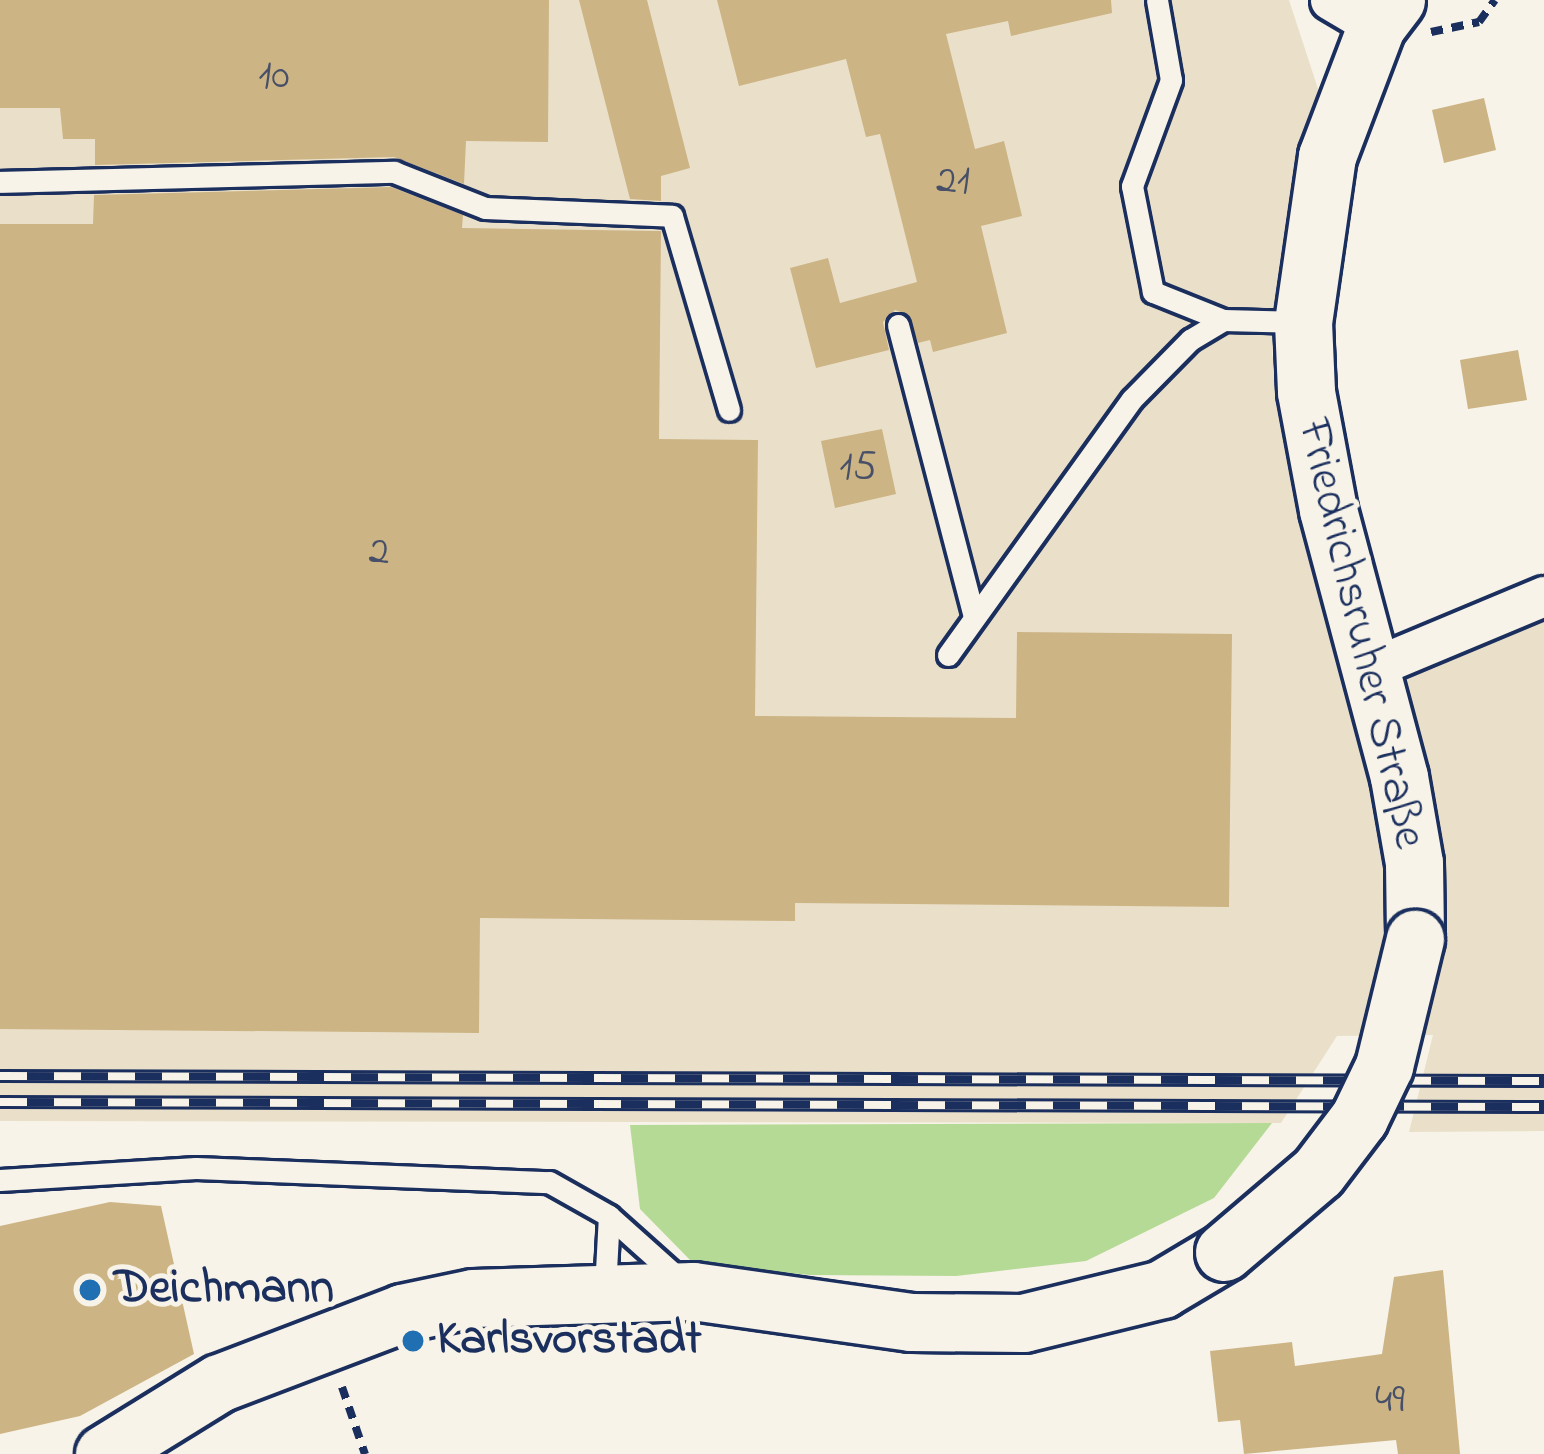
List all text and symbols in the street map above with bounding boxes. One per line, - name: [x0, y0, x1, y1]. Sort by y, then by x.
- house number: 10: [258, 52, 290, 102]
- house number: 21: [936, 157, 970, 207]
- street label: Friedrichsruher Straße: [1283, 414, 1437, 854]
- house number: 15: [839, 443, 877, 493]
- house number: 2: [369, 528, 389, 578]
- place label: Deichmann: [114, 1261, 334, 1319]
- marker: Deichmann: [77, 1277, 103, 1303]
- place label: Karlsvorstadt: [437, 1312, 702, 1370]
- marker: Karlsvorstadt: [400, 1328, 426, 1354]
- house number: 49: [1375, 1376, 1405, 1426]

